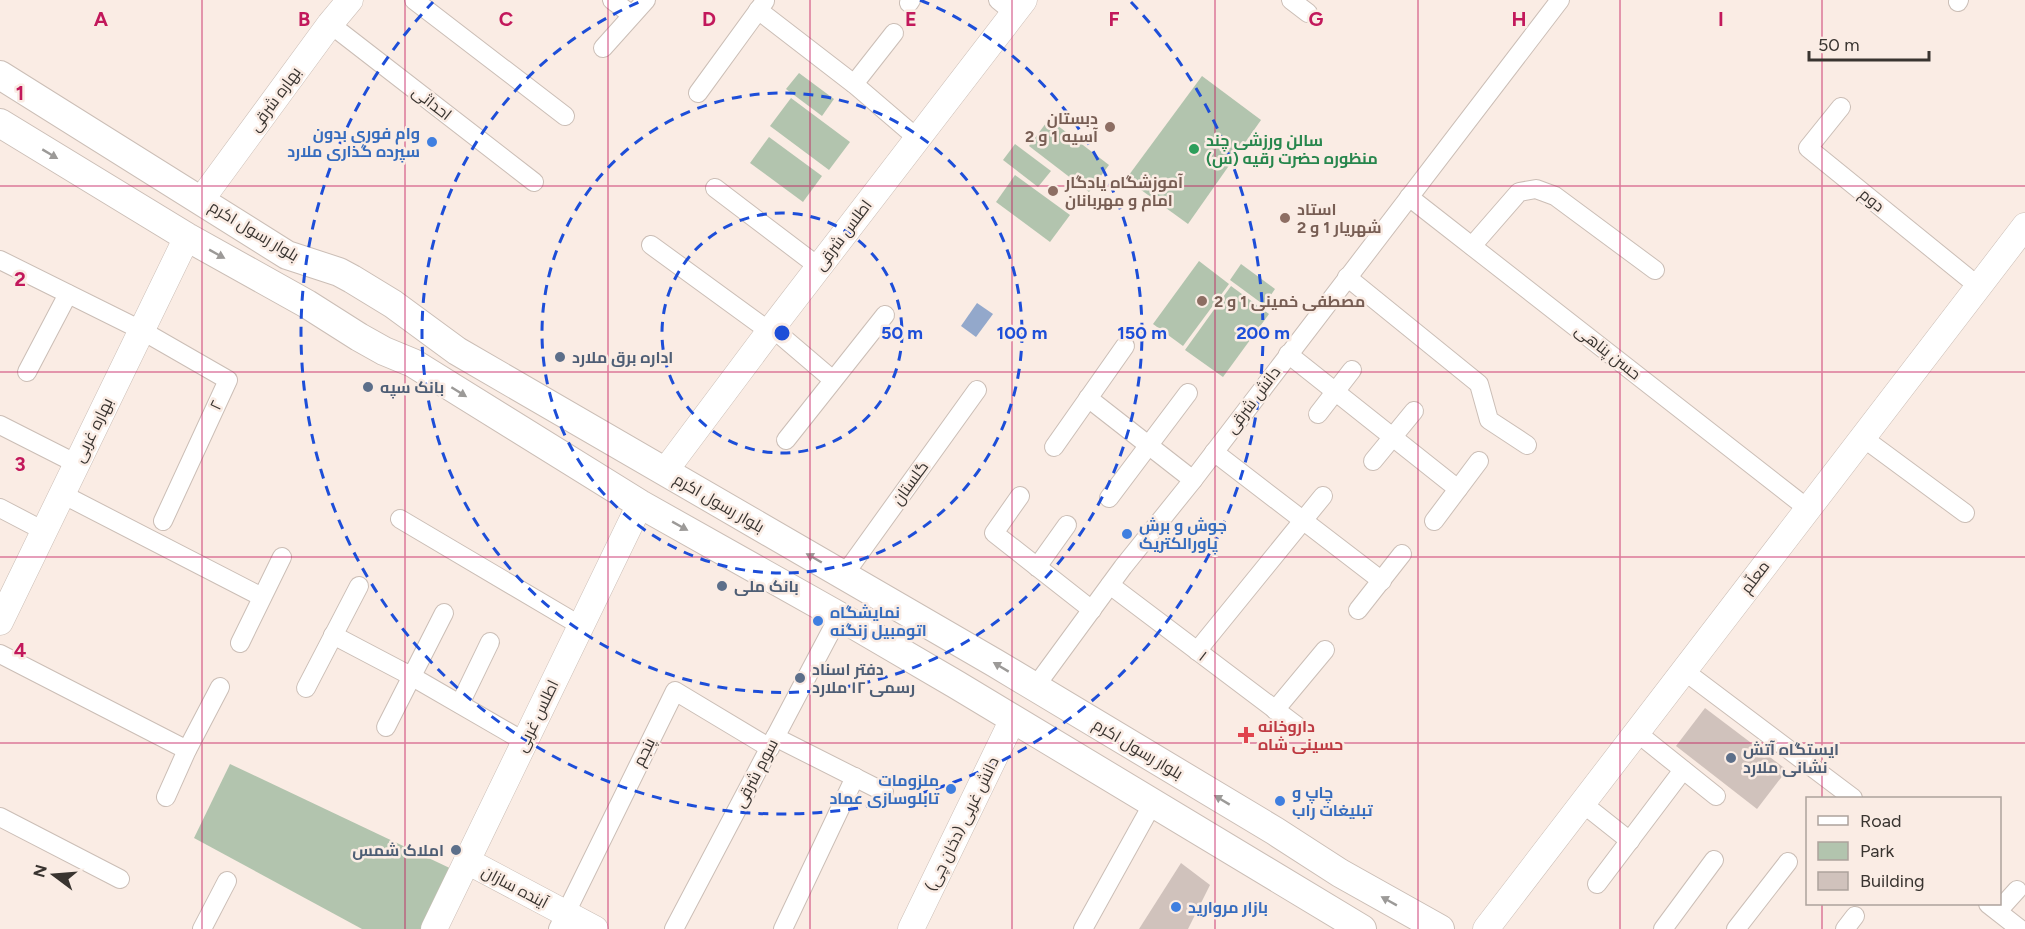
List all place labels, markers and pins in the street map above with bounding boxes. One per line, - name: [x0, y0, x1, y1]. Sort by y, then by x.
- place label: دبستان آسیه 1 و 2: [1025, 109, 1098, 146]
- marker: دبستان آسیه 1 و 2: [1103, 120, 1117, 134]
- place label: وام فوری بدون سپرده گذاری ملارد: [287, 124, 420, 163]
- place label: سالن ورزشی چند منظوره حضرت رقیه (س): [1206, 131, 1378, 168]
- marker: وام فوری بدون سپرده گذاری ملارد: [425, 135, 439, 149]
- marker: سالن ورزشی چند منظوره حضرت رقیه (س): [1187, 142, 1201, 156]
- place label: آموزشگاه یادگار امام و مهربانان: [1064, 173, 1183, 212]
- marker: آموزشگاه یادگار امام و مهربانان: [1046, 184, 1060, 198]
- place label: استاد شهریار 1 و 2: [1297, 200, 1382, 237]
- marker: استاد شهریار 1 و 2: [1278, 211, 1292, 225]
- place label: مصطفی خمینی 1 و 2: [1214, 292, 1365, 311]
- marker: مصطفی خمینی 1 و 2: [1195, 294, 1209, 308]
- centre of rings: [772, 323, 792, 343]
- place label: اداره برق ملارد: [572, 348, 673, 367]
- marker: اداره برق ملارد: [553, 350, 567, 364]
- place label: بانک سپه: [380, 378, 444, 399]
- marker: بانک سپه: [361, 380, 375, 394]
- place label: جوش و برش پاورالکتریک: [1139, 516, 1227, 555]
- marker: جوش و برش پاورالکتریک: [1120, 527, 1134, 541]
- place label: بانک ملی: [734, 577, 799, 596]
- marker: بانک ملی: [715, 579, 729, 593]
- place label: نمایشگاه اتومبیل زنگنه: [830, 603, 927, 640]
- marker: نمایشگاه اتومبیل زنگنه: [811, 614, 825, 628]
- place label: دفتر اسناد رسمی ۱۲ ملارد: [812, 660, 915, 697]
- marker: دفتر اسناد رسمی ۱۲ ملارد: [793, 671, 807, 685]
- place label: داروخانه حسینی شاه: [1258, 717, 1343, 754]
- marker: داروخانه حسینی شاه: [1239, 728, 1253, 742]
- place label: ایستگاه آتش نشانی ملارد: [1743, 740, 1839, 777]
- marker: ایستگاه آتش نشانی ملارد: [1724, 751, 1738, 765]
- place label: ملزومات تابلوسازی عماد: [829, 771, 940, 808]
- marker: ملزومات تابلوسازی عماد: [944, 782, 958, 796]
- place label: چاپ و تبلیغات راب: [1292, 783, 1374, 820]
- marker: چاپ و تبلیغات راب: [1273, 794, 1287, 808]
- place label: املاک شمس: [352, 841, 444, 860]
- marker: املاک شمس: [449, 843, 463, 857]
- place label: بازار مروارید: [1188, 898, 1268, 917]
- marker: بازار مروارید: [1169, 900, 1183, 914]

